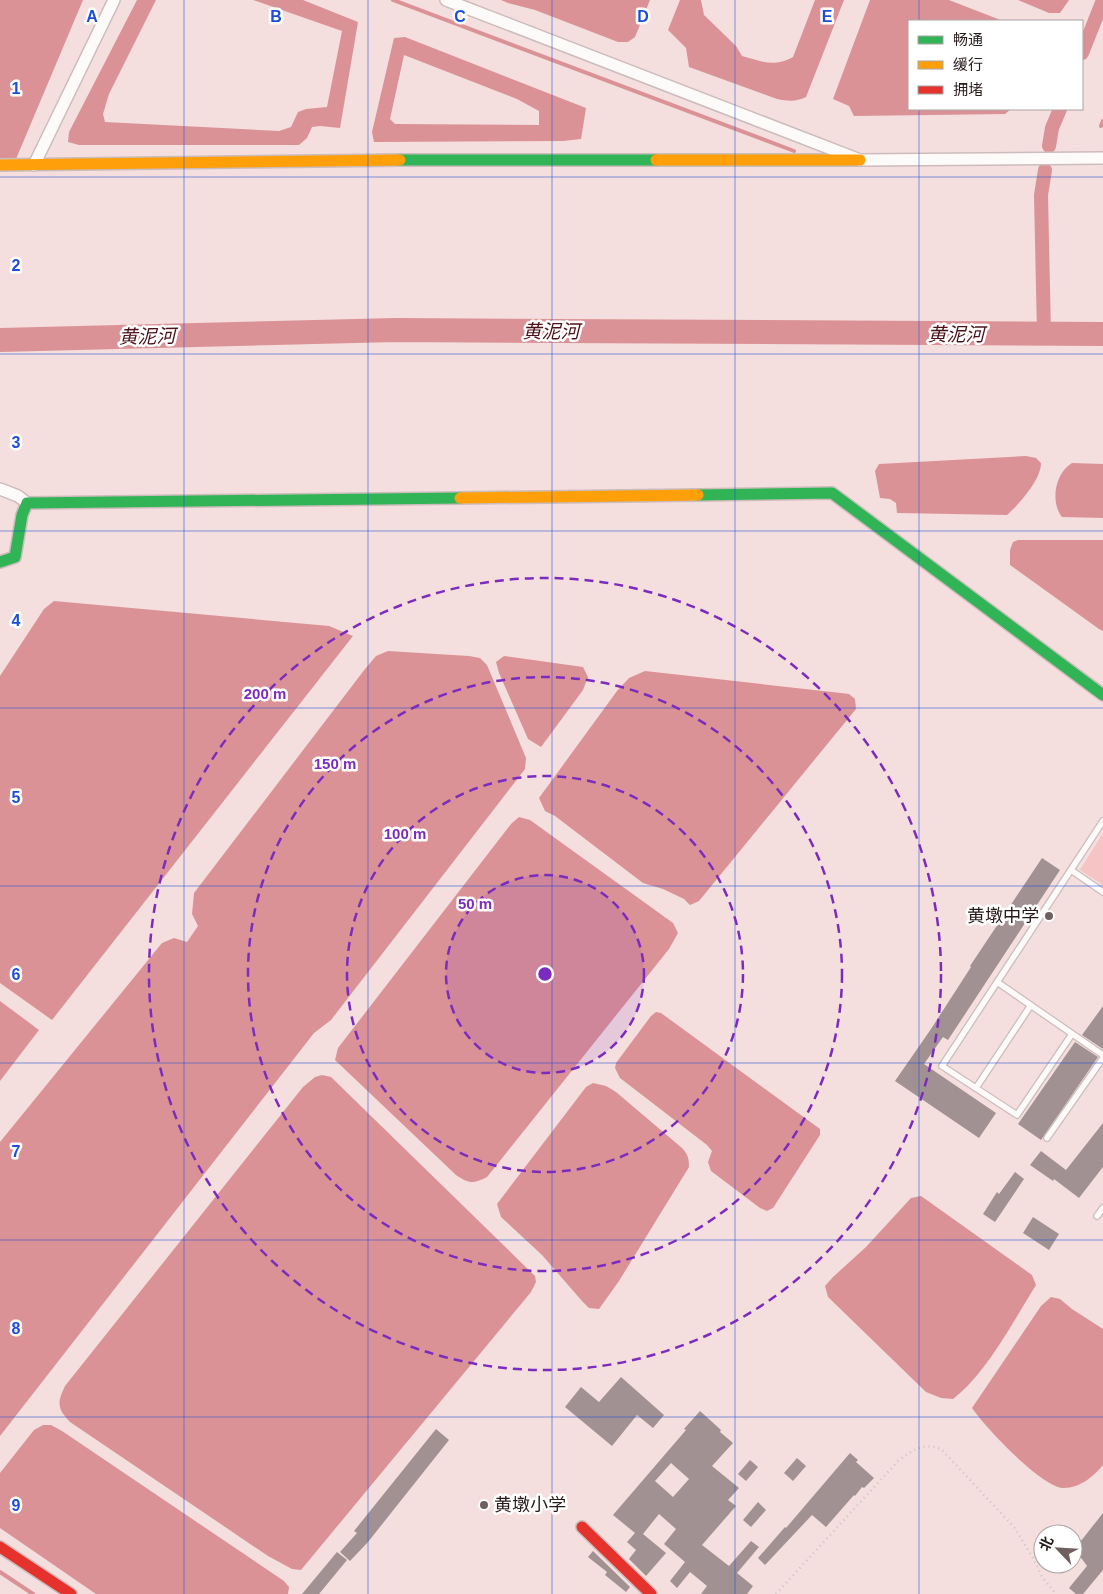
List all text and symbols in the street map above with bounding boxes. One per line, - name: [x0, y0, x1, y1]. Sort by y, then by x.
- text: A: [86, 8, 98, 25]
- text: B: [270, 8, 282, 25]
- text: C: [454, 8, 466, 25]
- text: D: [637, 8, 649, 25]
- text: E: [822, 8, 833, 25]
- legend: [908, 20, 1083, 110]
- text: 畅通: [953, 31, 983, 48]
- text: 缓行: [953, 56, 983, 73]
- text: 1: [12, 80, 21, 97]
- text: 拥堵: [953, 81, 983, 98]
- text: 2: [12, 257, 21, 274]
- water label: 黄泥河: [522, 321, 583, 342]
- water label: 黄泥河: [927, 324, 988, 345]
- water label: 黄泥河: [118, 325, 180, 347]
- text: 3: [12, 434, 21, 451]
- text: 4: [12, 612, 21, 629]
- text: 200 m: [244, 685, 286, 702]
- text: 150 m: [314, 755, 356, 772]
- text: 5: [12, 789, 21, 806]
- text: 100 m: [384, 825, 426, 842]
- text: 50 m: [458, 895, 492, 912]
- place label: 黄墩中学: [967, 906, 1039, 926]
- marker: 黄墩中学: [1043, 910, 1055, 922]
- centre of rings: [536, 965, 554, 983]
- text: 6: [12, 966, 21, 983]
- text: 7: [12, 1143, 21, 1160]
- text: 8: [12, 1320, 21, 1337]
- place label: 黄墩小学: [494, 1495, 566, 1515]
- text: 9: [12, 1497, 21, 1514]
- marker: 黄墩小学: [478, 1499, 490, 1511]
- north arrow: [1033, 1524, 1083, 1574]
- text: 北: [1036, 1534, 1056, 1553]

